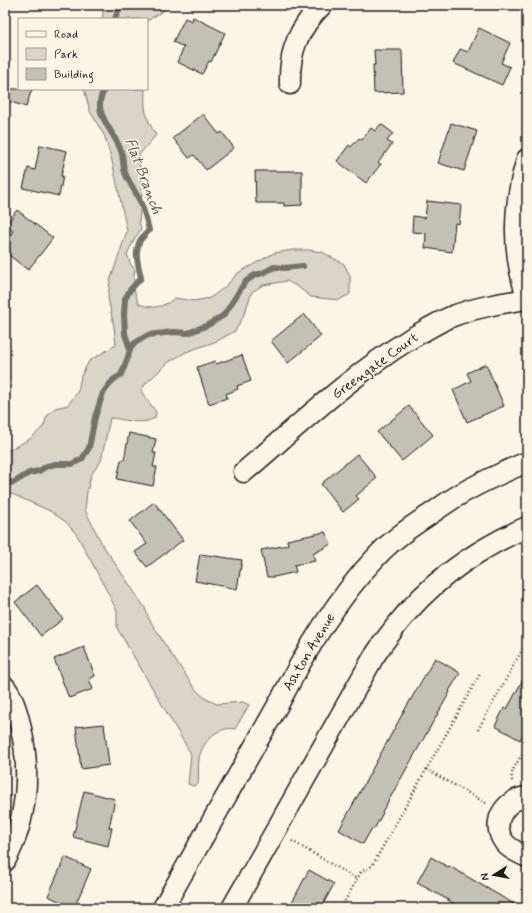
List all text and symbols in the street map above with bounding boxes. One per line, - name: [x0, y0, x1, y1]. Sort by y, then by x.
- legend: [18, 18, 148, 90]
- text: Road: [54, 27, 78, 43]
- text: Park: [54, 47, 78, 63]
- text: Building: [54, 67, 94, 84]
- water label: Flat Branch: [119, 135, 167, 217]
- street label: Greengate Court: [328, 329, 422, 403]
- street label: Ashton Avenue: [279, 610, 339, 694]
- north arrow: [474, 855, 514, 895]
- text: N: [478, 872, 493, 882]

